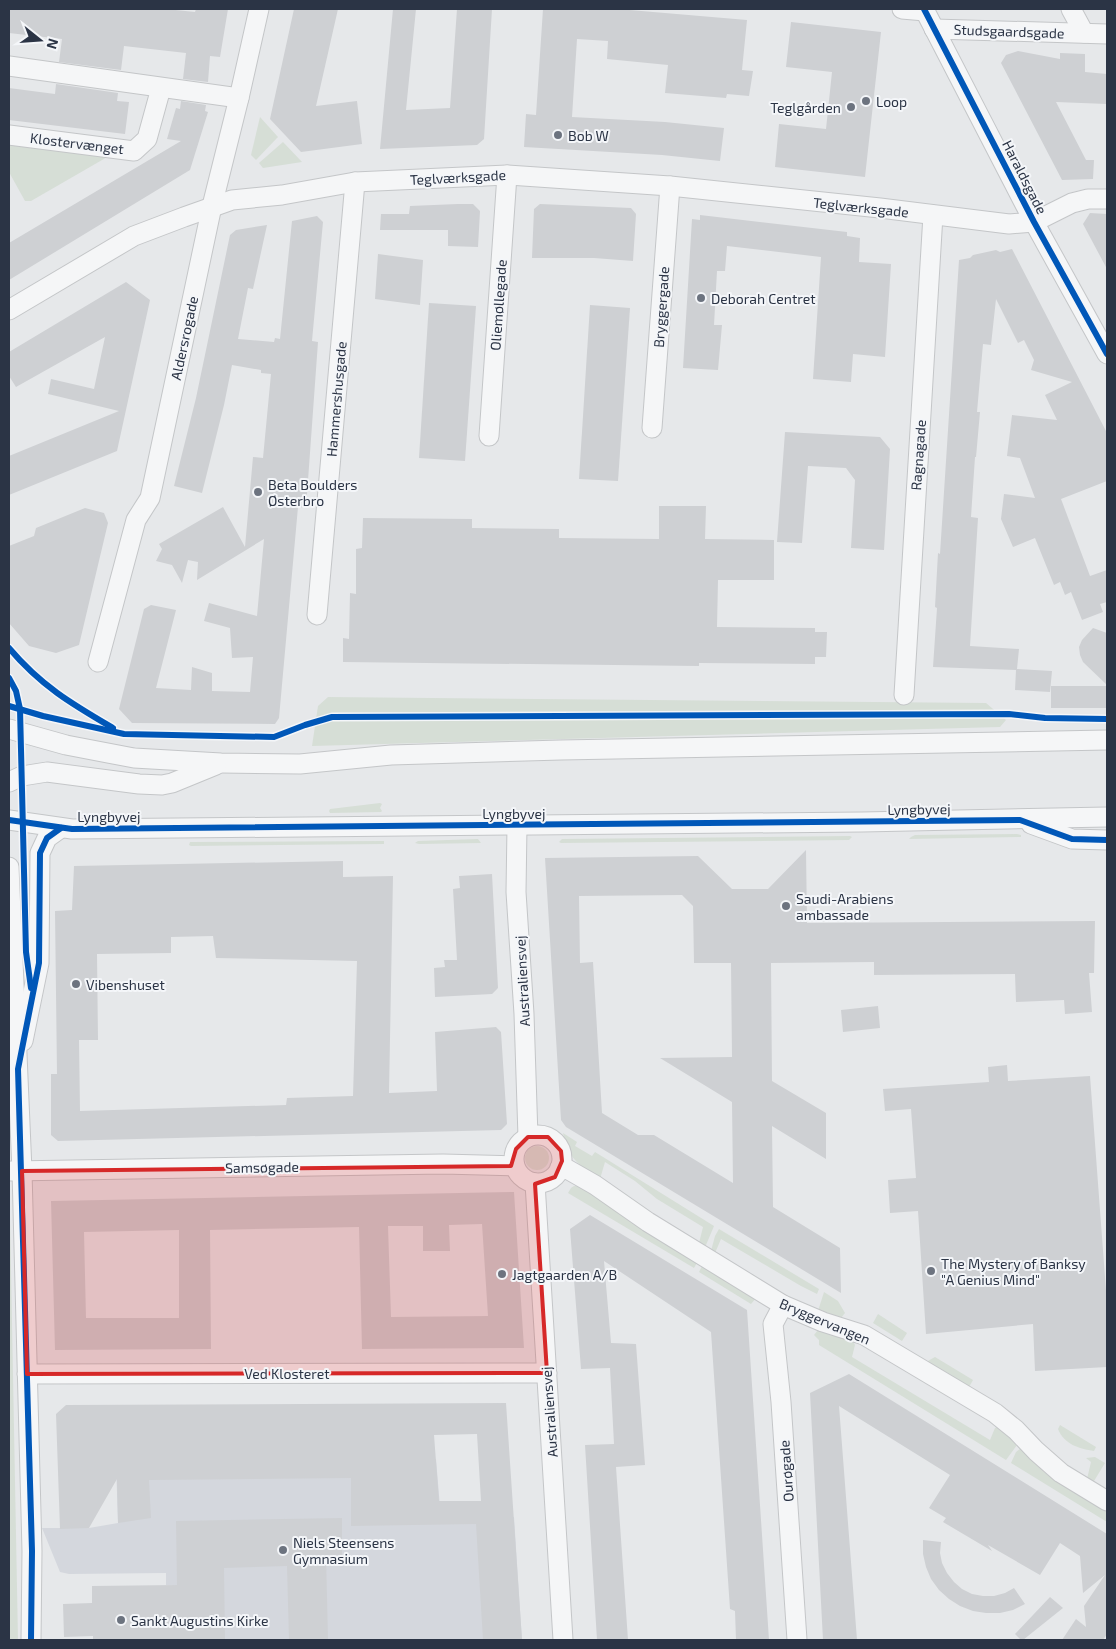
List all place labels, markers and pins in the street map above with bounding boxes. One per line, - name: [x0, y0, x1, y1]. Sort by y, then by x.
- place label: Loop: [876, 93, 907, 110]
- marker: Loop: [860, 95, 872, 107]
- place label: Teglgården: [770, 99, 841, 116]
- marker: Teglgården: [845, 101, 857, 113]
- place label: Bob W: [568, 127, 609, 144]
- marker: Bob W: [552, 129, 564, 141]
- place label: Deborah Centret: [711, 290, 816, 307]
- marker: Deborah Centret: [695, 292, 707, 304]
- place label: Beta Boulders Østerbro: [268, 476, 357, 509]
- marker: Beta Boulders Østerbro: [252, 486, 264, 498]
- place label: Saudi-Arabiens ambassade: [796, 890, 894, 923]
- marker: Saudi-Arabiens ambassade: [780, 900, 792, 912]
- place label: Vibenshuset: [86, 976, 165, 993]
- marker: Vibenshuset: [70, 978, 82, 990]
- place label: The Mystery of Banksy "A Genius Mind": [941, 1255, 1086, 1288]
- marker: The Mystery of Banksy "A Genius Mind": [925, 1265, 937, 1277]
- place label: Jagtgaarden A/B: [512, 1266, 617, 1283]
- marker: Jagtgaarden A/B: [496, 1268, 508, 1280]
- place label: Niels Steensens Gymnasium: [293, 1534, 394, 1567]
- marker: Niels Steensens Gymnasium: [277, 1544, 289, 1556]
- place label: Sankt Augustins Kirke: [131, 1612, 268, 1629]
- marker: Sankt Augustins Kirke: [115, 1614, 127, 1626]

